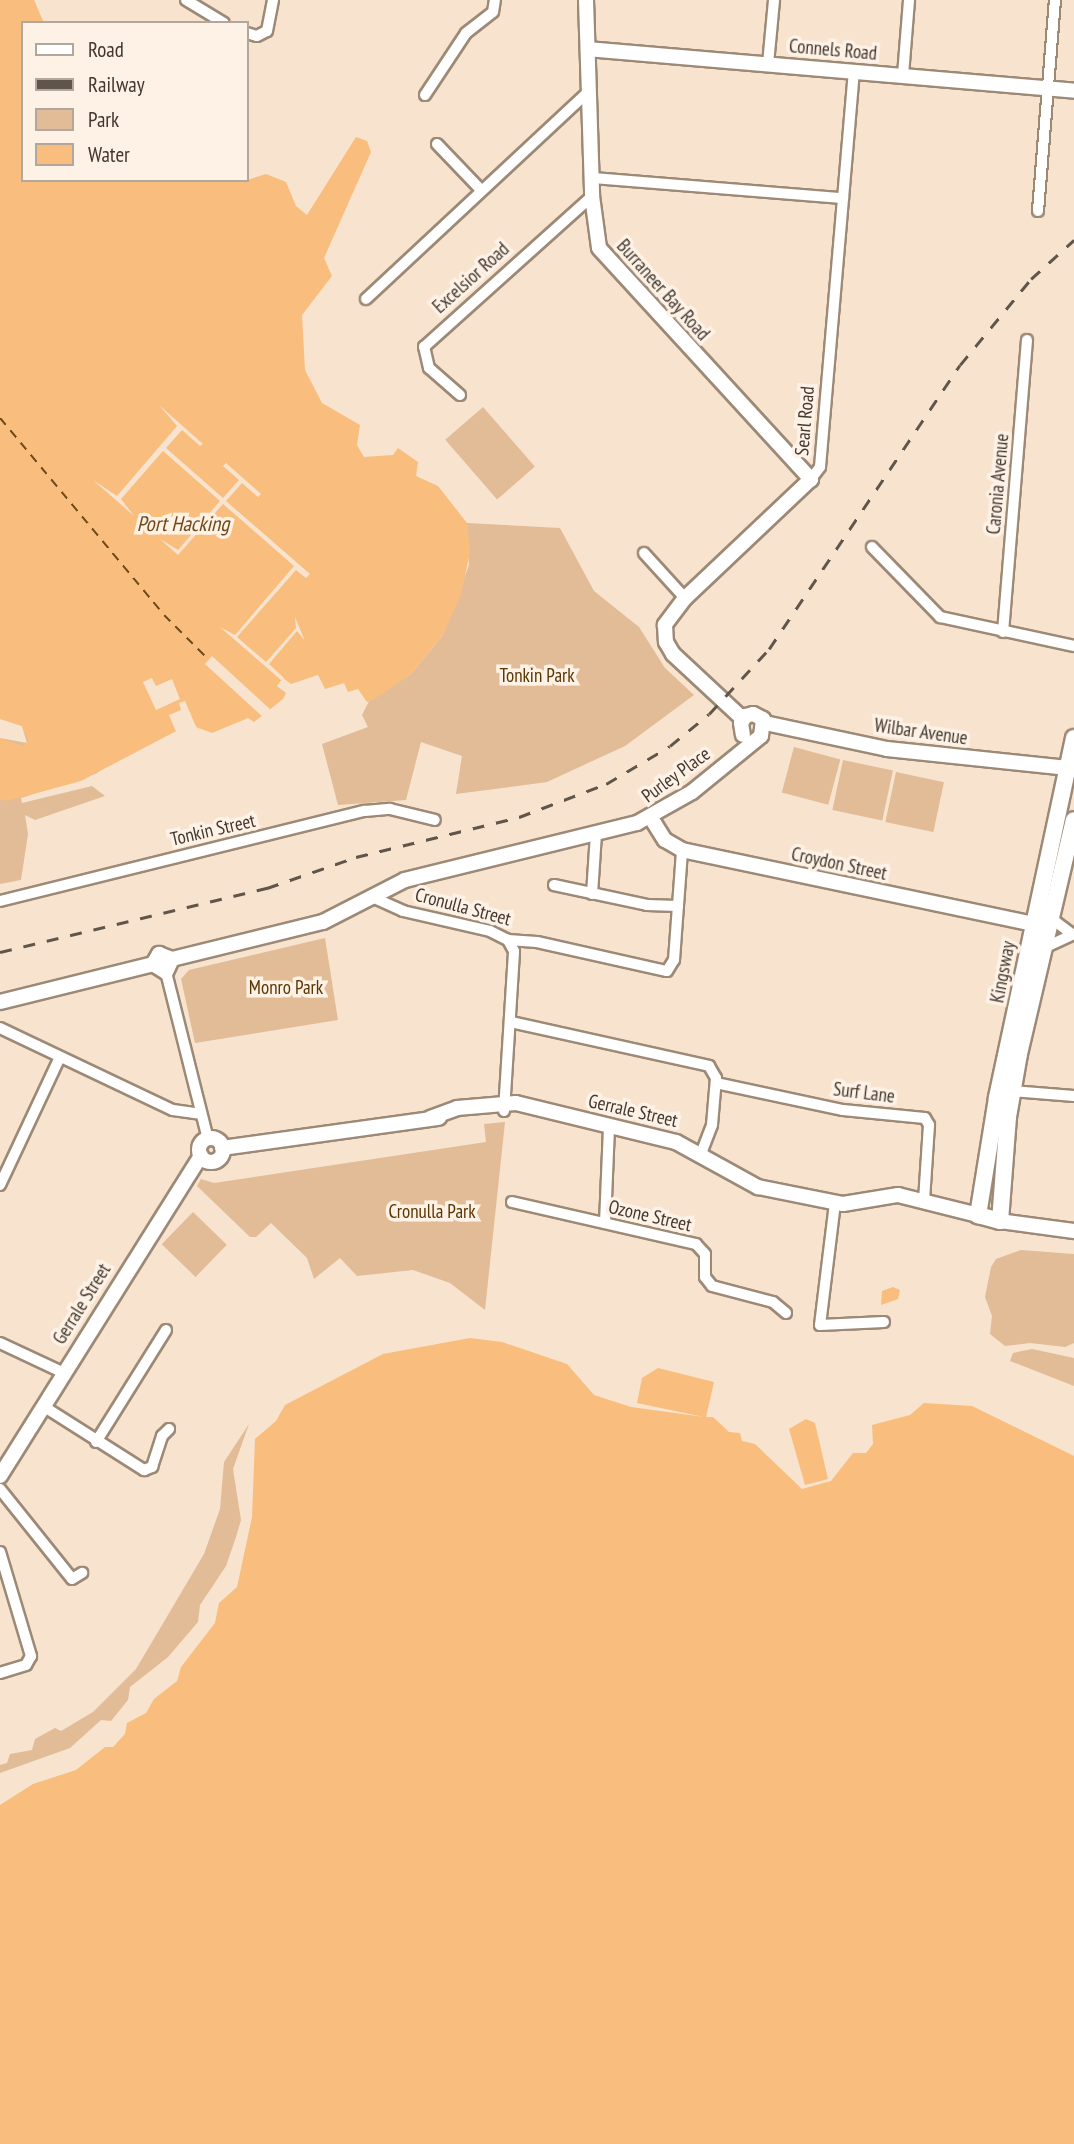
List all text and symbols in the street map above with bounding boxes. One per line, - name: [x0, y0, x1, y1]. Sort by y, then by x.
- legend: [21, 21, 248, 182]
- street label: Connels Road: [788, 35, 878, 65]
- text: Road: [88, 36, 124, 63]
- text: Railway: [88, 71, 145, 98]
- text: Park: [88, 106, 119, 133]
- text: Water: [88, 141, 130, 168]
- street label: Burraneer Bay Road: [612, 235, 714, 345]
- street label: Excelsior Road: [428, 238, 514, 318]
- street label: Searl Road: [791, 385, 819, 457]
- street label: Caronia Avenue: [982, 432, 1014, 536]
- water label: Port Hacking: [137, 511, 229, 537]
- park label: Tonkin Park: [499, 665, 575, 687]
- street label: Wilbar Avenue: [873, 714, 969, 750]
- street label: Purley Place: [637, 742, 715, 808]
- street label: Tonkin Street: [168, 809, 258, 851]
- street label: Croydon Street: [789, 843, 889, 885]
- street label: Cronulla Street: [413, 883, 513, 931]
- street label: Kingsway: [986, 939, 1020, 1005]
- park label: Monro Park: [249, 977, 323, 999]
- street label: Surf Lane: [832, 1078, 896, 1108]
- street label: Gerrale Street: [586, 1090, 680, 1132]
- street label: Ozone Street: [606, 1195, 694, 1237]
- park label: Cronulla Park: [388, 1201, 476, 1223]
- street label: Gerrale Street: [48, 1259, 116, 1349]

